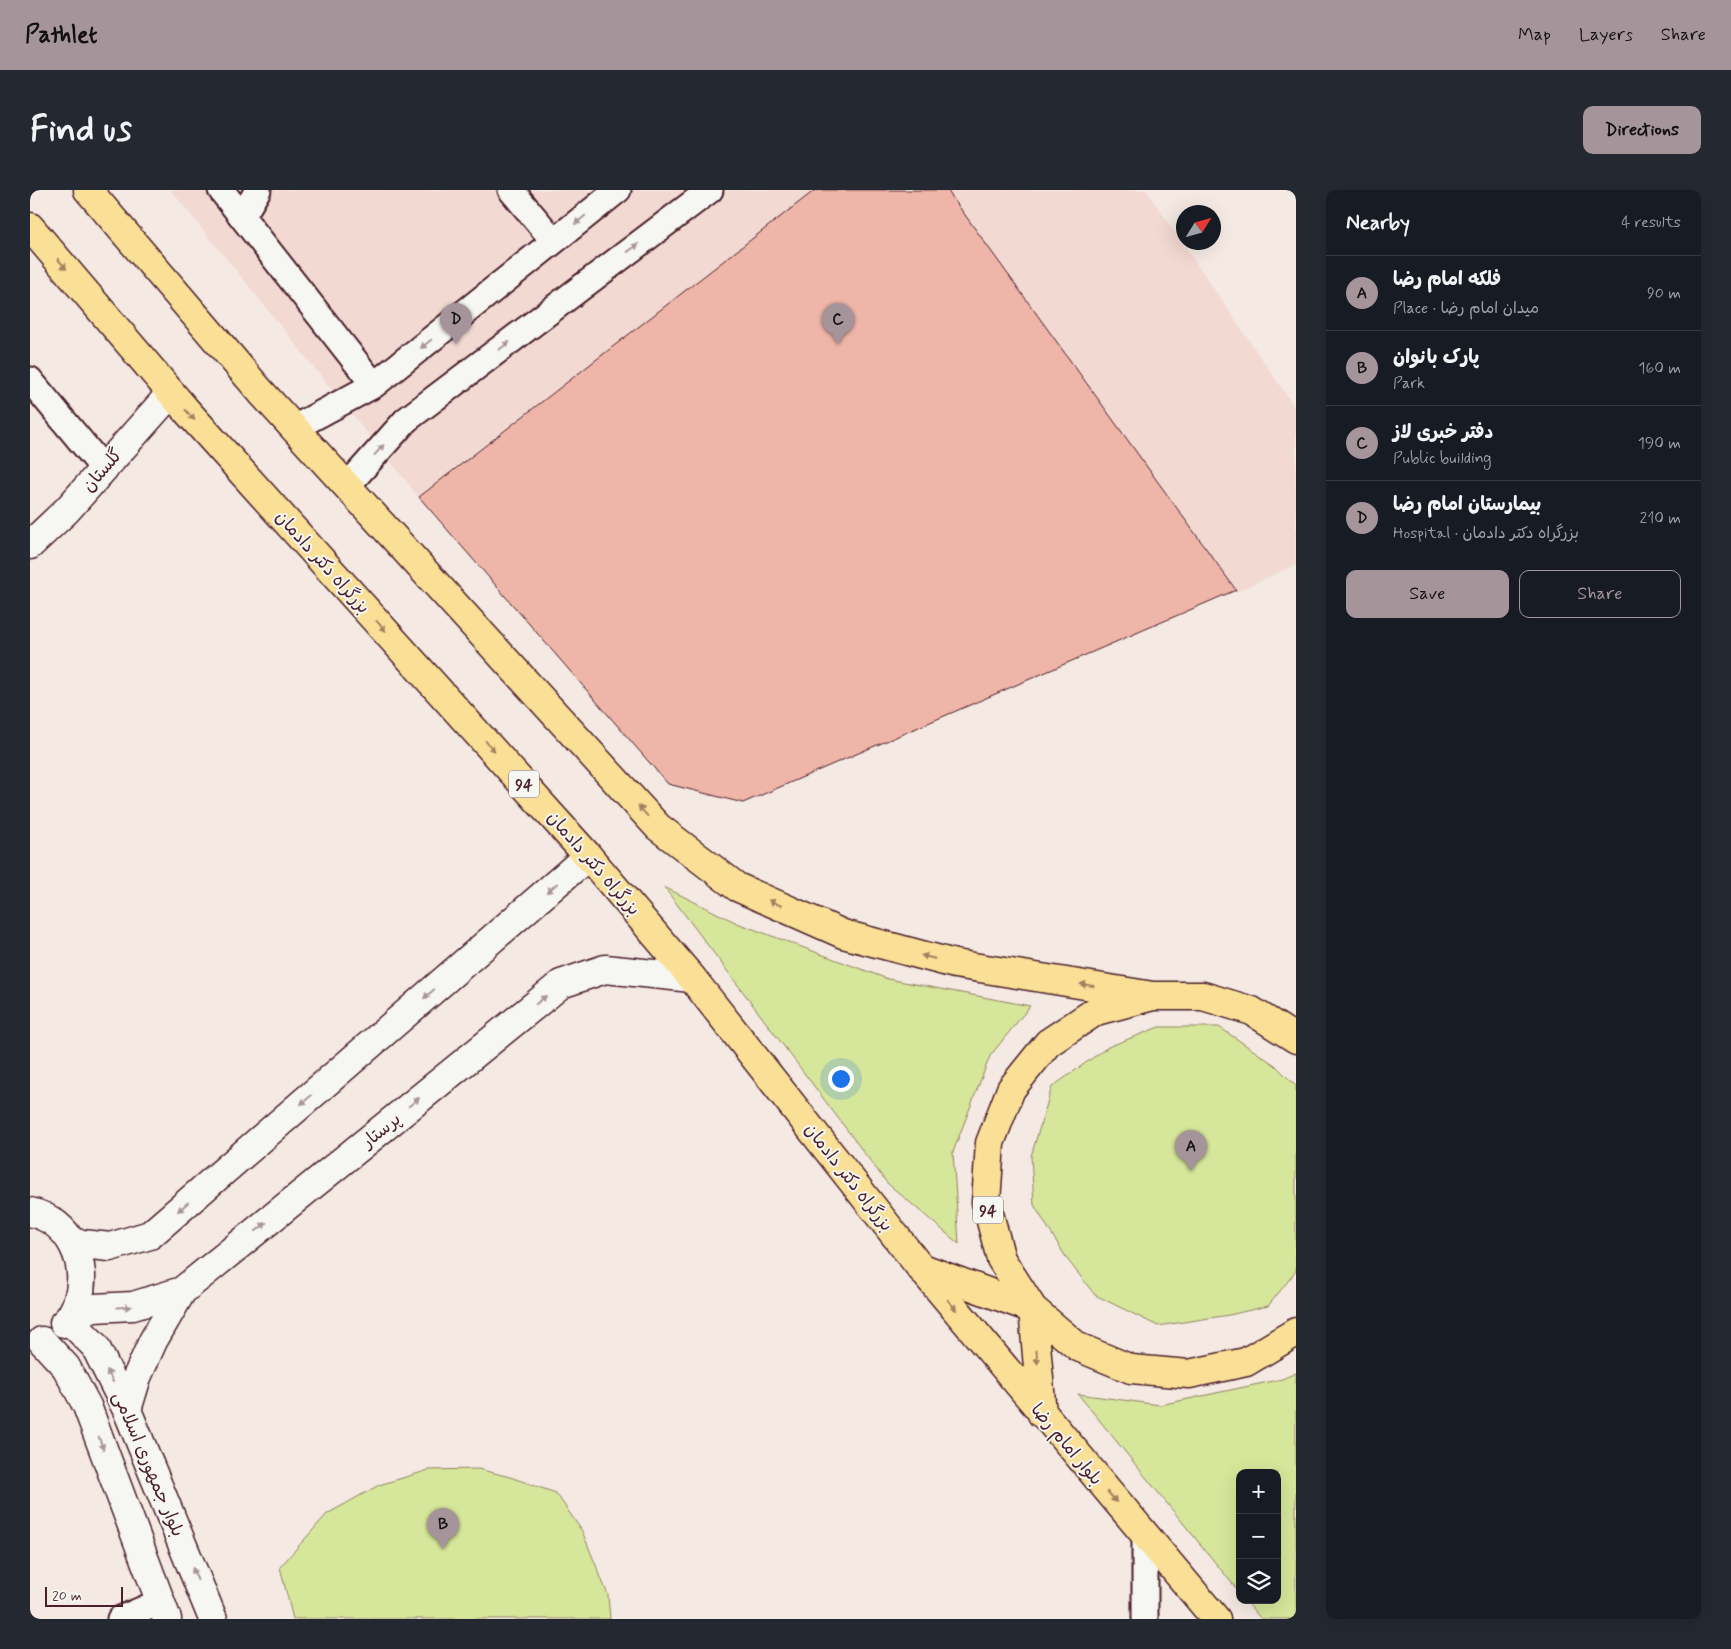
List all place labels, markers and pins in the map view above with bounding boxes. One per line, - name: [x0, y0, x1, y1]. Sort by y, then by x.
- pin: D: [440, 303, 472, 344]
- pin: C: [822, 303, 854, 344]
- pin: A: [1175, 1130, 1207, 1171]
- pin: B: [427, 1508, 459, 1549]

